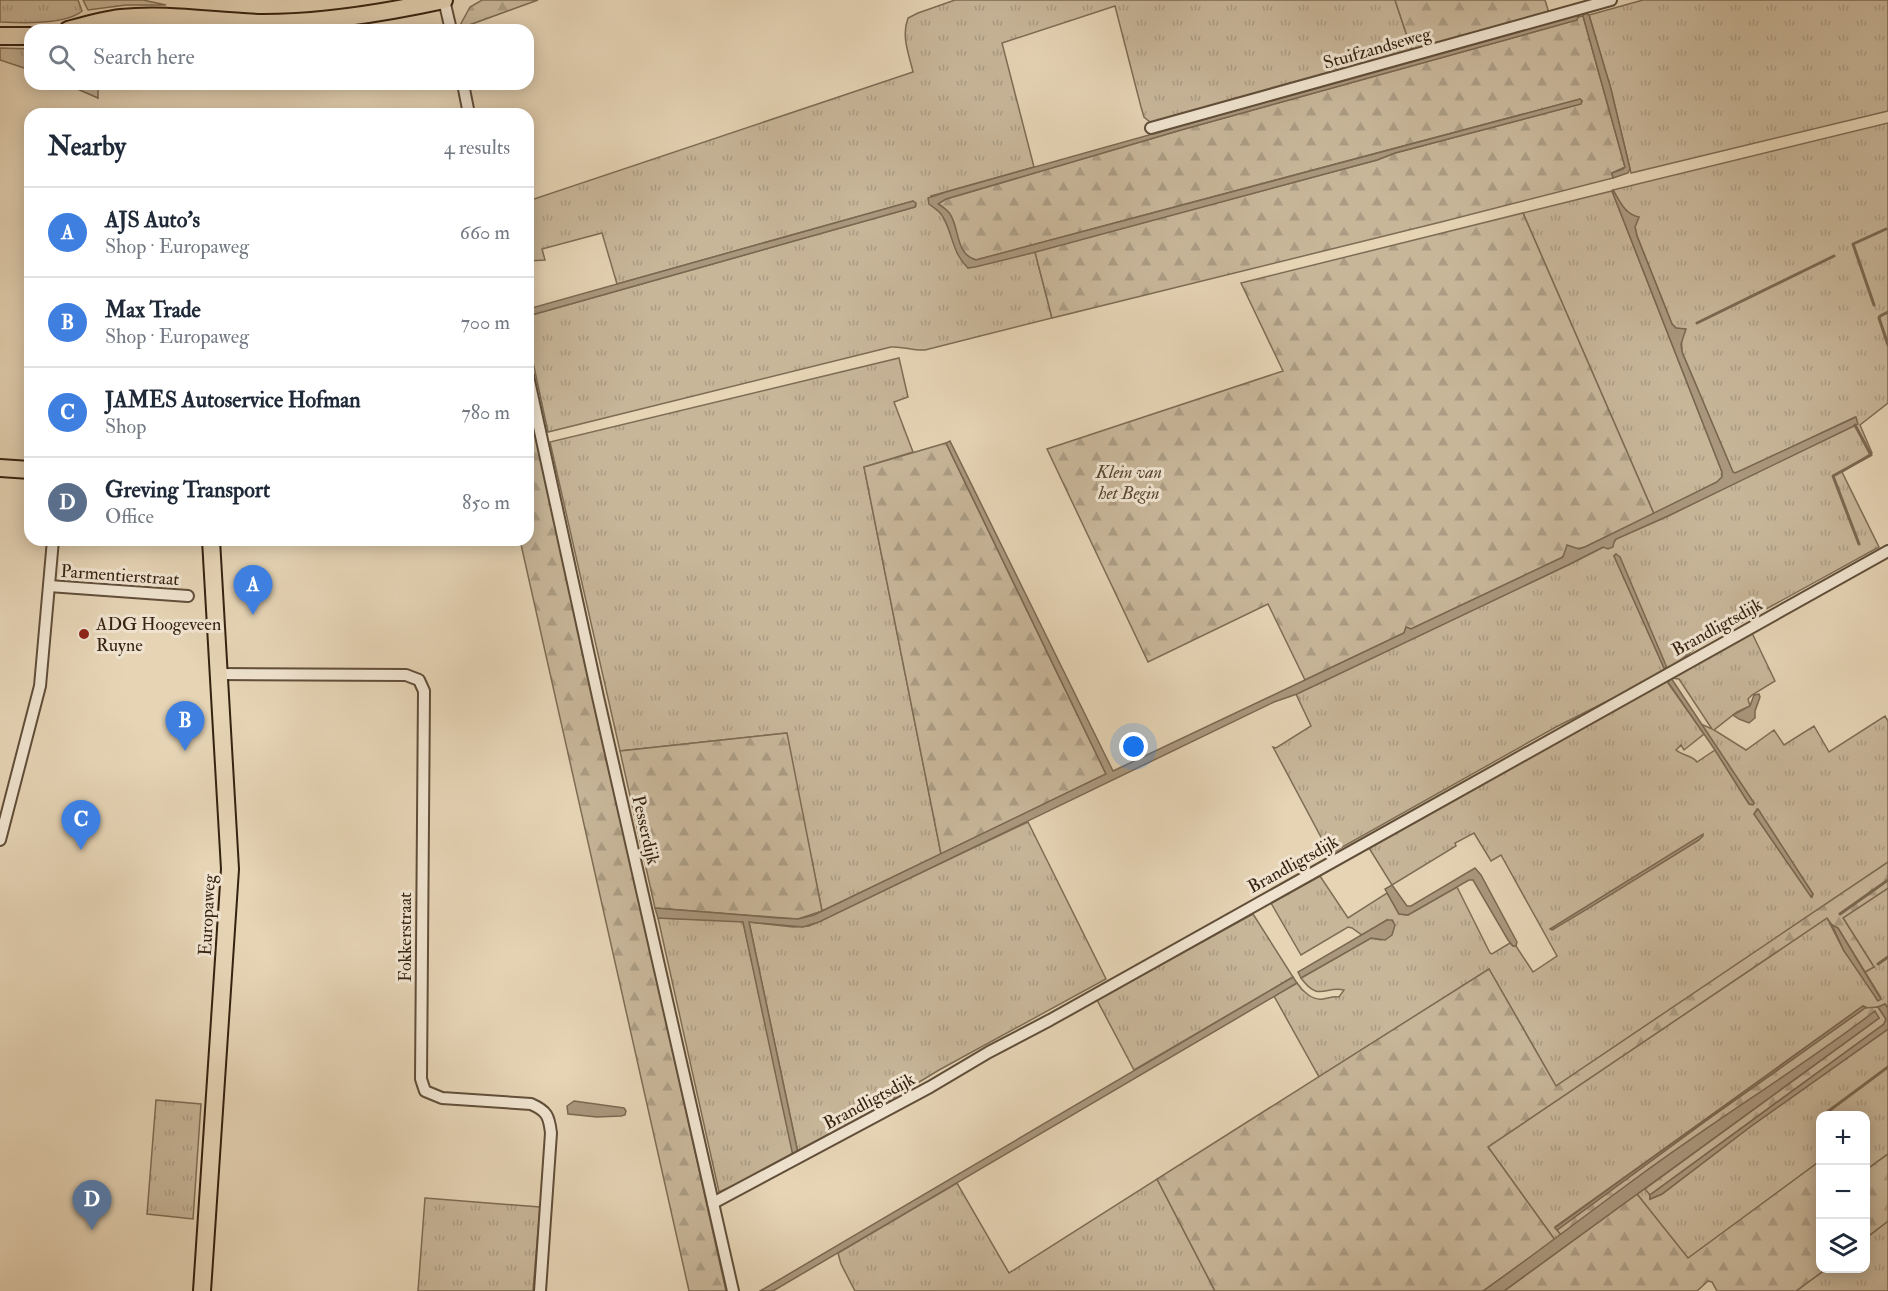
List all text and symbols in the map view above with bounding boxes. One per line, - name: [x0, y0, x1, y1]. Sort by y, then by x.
- street label: Stuifzandseweg: [1321, 22, 1435, 75]
- search box: [24, 24, 534, 90]
- icon: search: [45, 41, 78, 74]
- text: Search here: [93, 43, 195, 71]
- text: Nearby: [48, 131, 126, 163]
- text: 4 results: [444, 135, 510, 160]
- text: AJS Auto's: [105, 206, 200, 234]
- text: A: [61, 220, 74, 245]
- text: 660 m: [460, 220, 510, 245]
- text: Shop · Europaweg: [105, 234, 249, 259]
- text: Max Trade: [105, 296, 201, 324]
- text: B: [61, 310, 74, 335]
- text: 700 m: [461, 310, 510, 335]
- text: Shop · Europaweg: [105, 324, 249, 349]
- text: JAMES Autoservice Hofman: [105, 386, 361, 414]
- text: C: [60, 400, 75, 425]
- text: 780 m: [461, 400, 510, 425]
- text: Shop: [105, 414, 146, 439]
- park label: Klein van het Begin: [1095, 461, 1162, 505]
- text: Greving Transport: [105, 476, 270, 504]
- text: D: [59, 490, 76, 515]
- text: 850 m: [462, 490, 510, 515]
- text: Office: [105, 504, 154, 529]
- street label: Parmentierstraat: [60, 560, 180, 591]
- pin: A: [234, 566, 272, 615]
- street label: Brandligtsdijk: [1668, 593, 1767, 662]
- place label: ADG Hoogeveen Ruyne: [95, 613, 221, 657]
- marker: ADG Hoogeveen Ruyne: [77, 627, 91, 641]
- pin: B: [166, 702, 204, 751]
- your location: [1119, 732, 1148, 761]
- street label: Pesserdijk: [626, 793, 665, 867]
- pin: C: [62, 800, 100, 850]
- street label: Brandligtsdijk: [1244, 830, 1343, 899]
- street label: Europaweg: [194, 873, 221, 956]
- street label: Fokkerstraat: [394, 892, 417, 982]
- street label: Brandligtsdijk: [819, 1068, 919, 1135]
- map controls: [1816, 1111, 1870, 1273]
- button: +: [1816, 1111, 1870, 1165]
- button: −: [1816, 1165, 1870, 1219]
- pin: D: [72, 1180, 112, 1230]
- button: layers: [1816, 1219, 1870, 1273]

